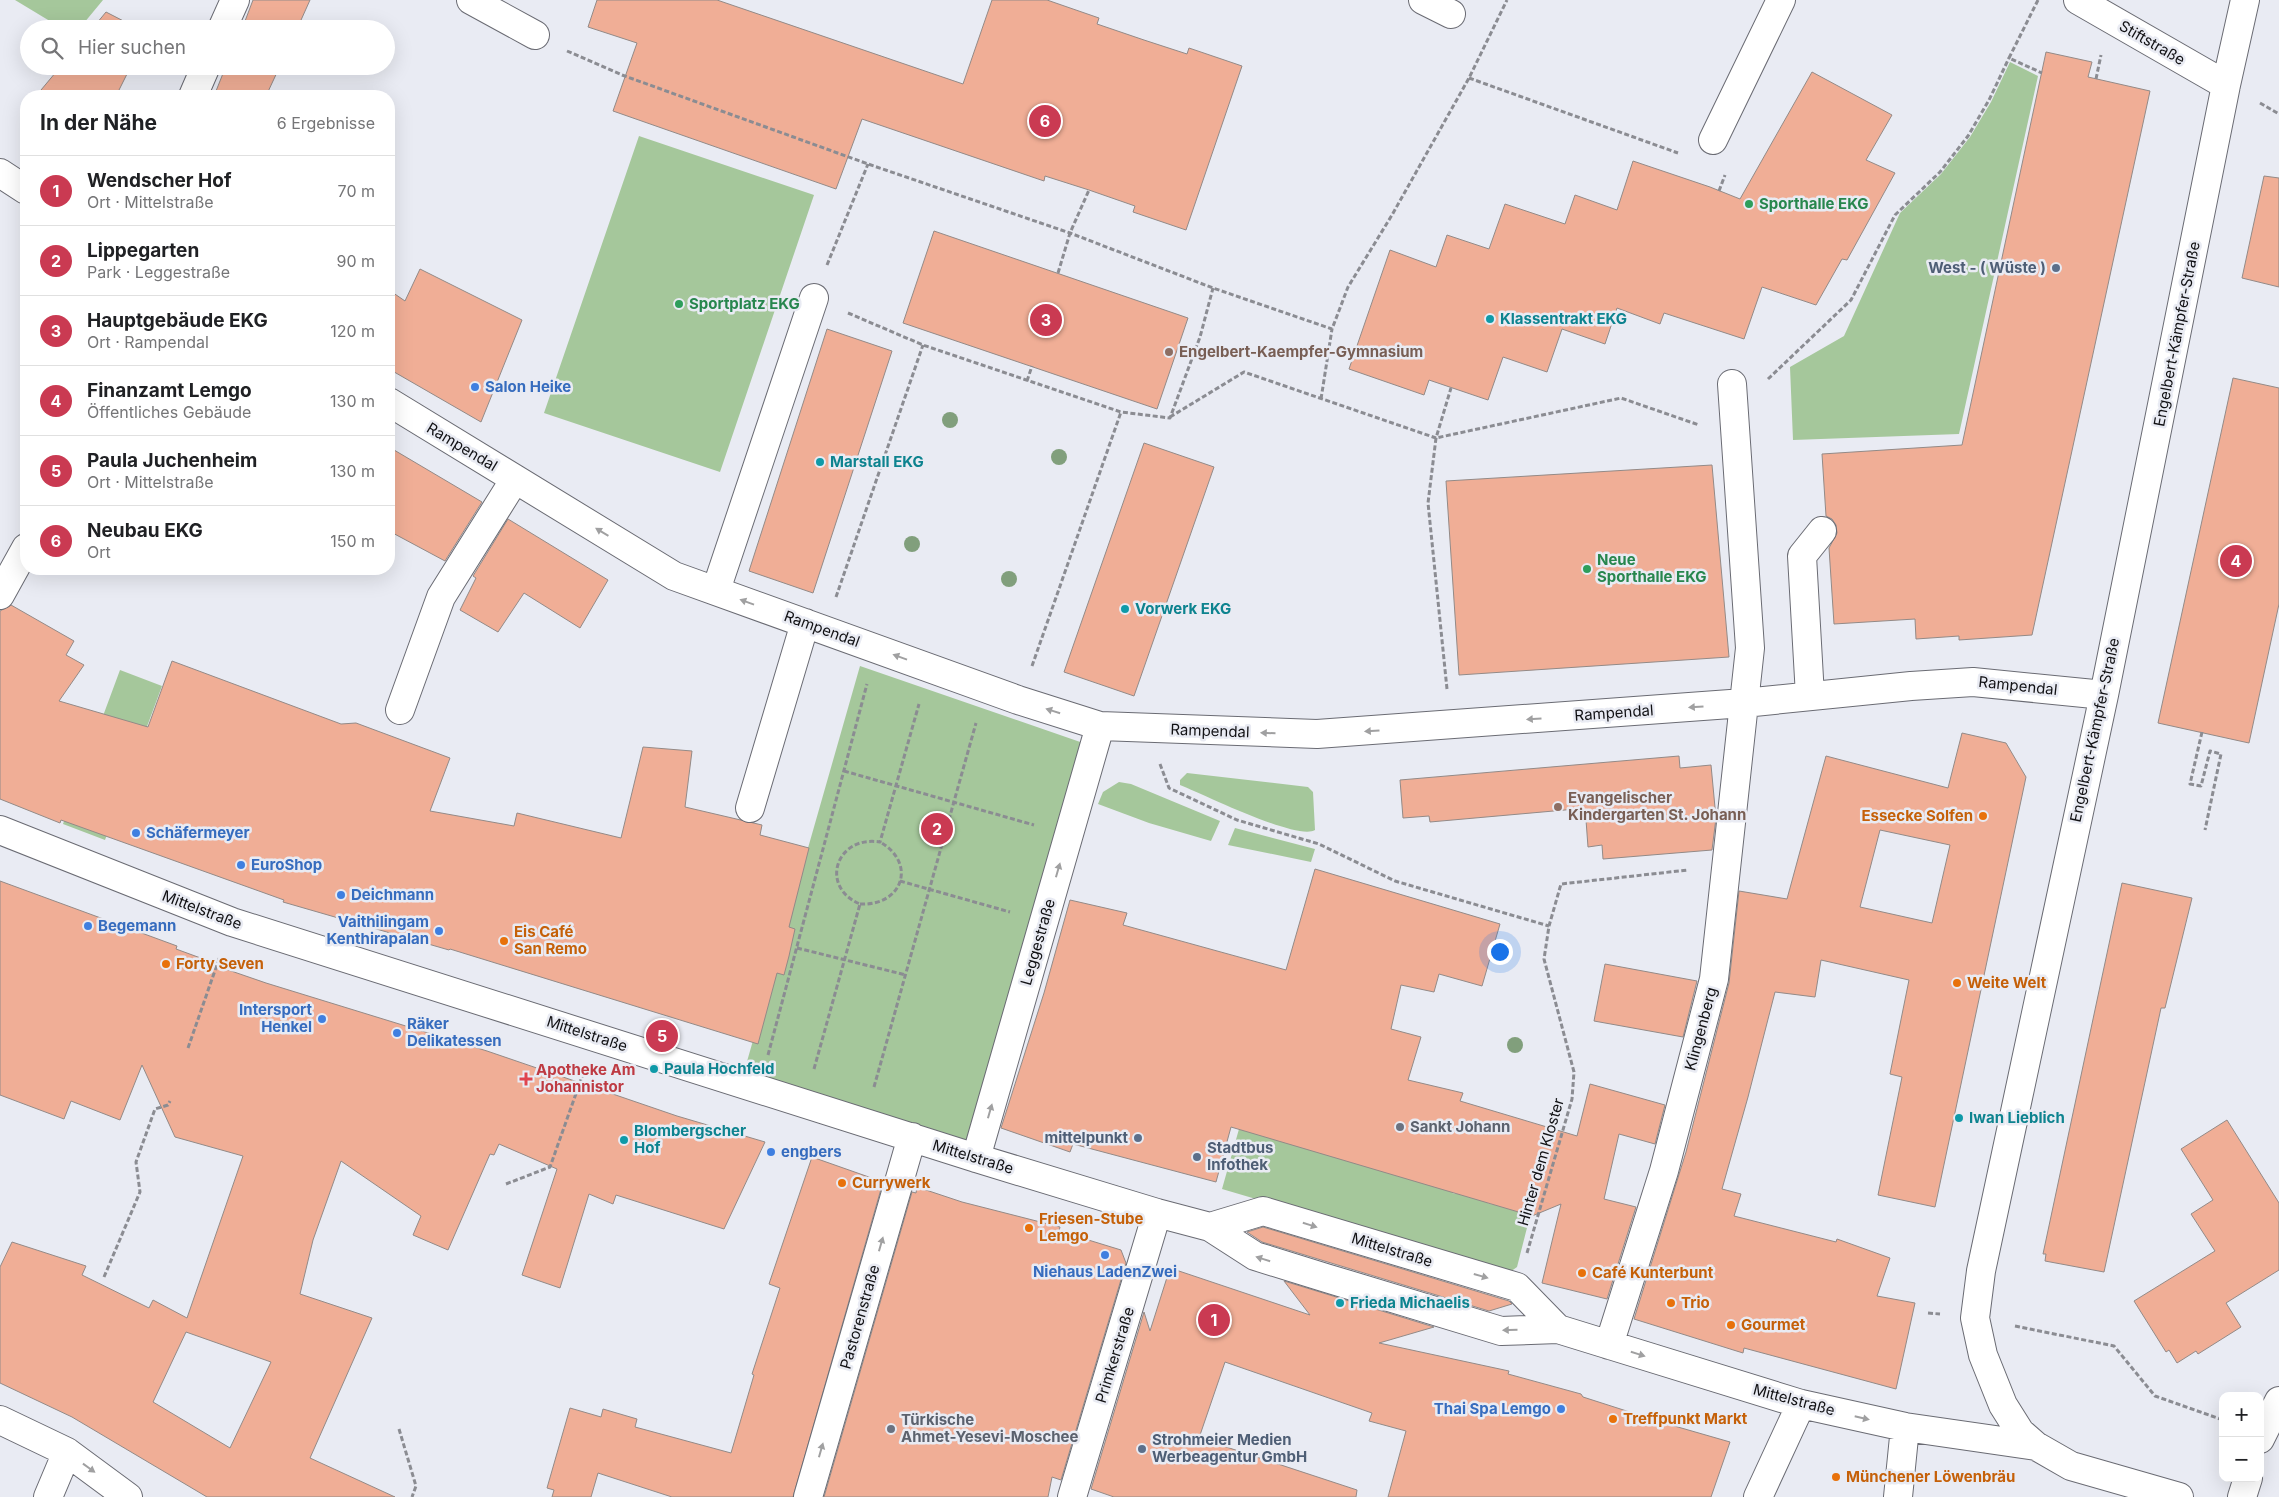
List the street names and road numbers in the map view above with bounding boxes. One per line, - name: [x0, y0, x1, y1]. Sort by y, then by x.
- street label: Stiftstraße: [2116, 16, 2189, 69]
- street label: Engelbert-Kämpfer-Straße: [2149, 240, 2204, 428]
- street label: Rampendal: [423, 418, 501, 475]
- street label: Rampendal: [782, 606, 863, 651]
- street label: Engelbert-Kämpfer-Straße: [2066, 636, 2123, 824]
- street label: Rampendal: [1978, 672, 2058, 699]
- street label: Rampendal: [1574, 700, 1654, 725]
- street label: Rampendal: [1170, 720, 1250, 741]
- street label: Mittelstraße: [160, 886, 245, 933]
- street label: Leggestraße: [1016, 896, 1059, 987]
- street label: Klingenberg: [1680, 985, 1721, 1073]
- street label: Mittelstraße: [544, 1012, 630, 1055]
- street label: Hinter dem Kloster: [1513, 1095, 1568, 1228]
- street label: Mittelstraße: [930, 1135, 1016, 1178]
- street label: Mittelstraße: [1349, 1228, 1435, 1271]
- street label: Pastorenstraße: [836, 1263, 883, 1371]
- street label: Primkerstraße: [1091, 1305, 1138, 1405]
- street label: Mittelstraße: [1751, 1380, 1837, 1420]

